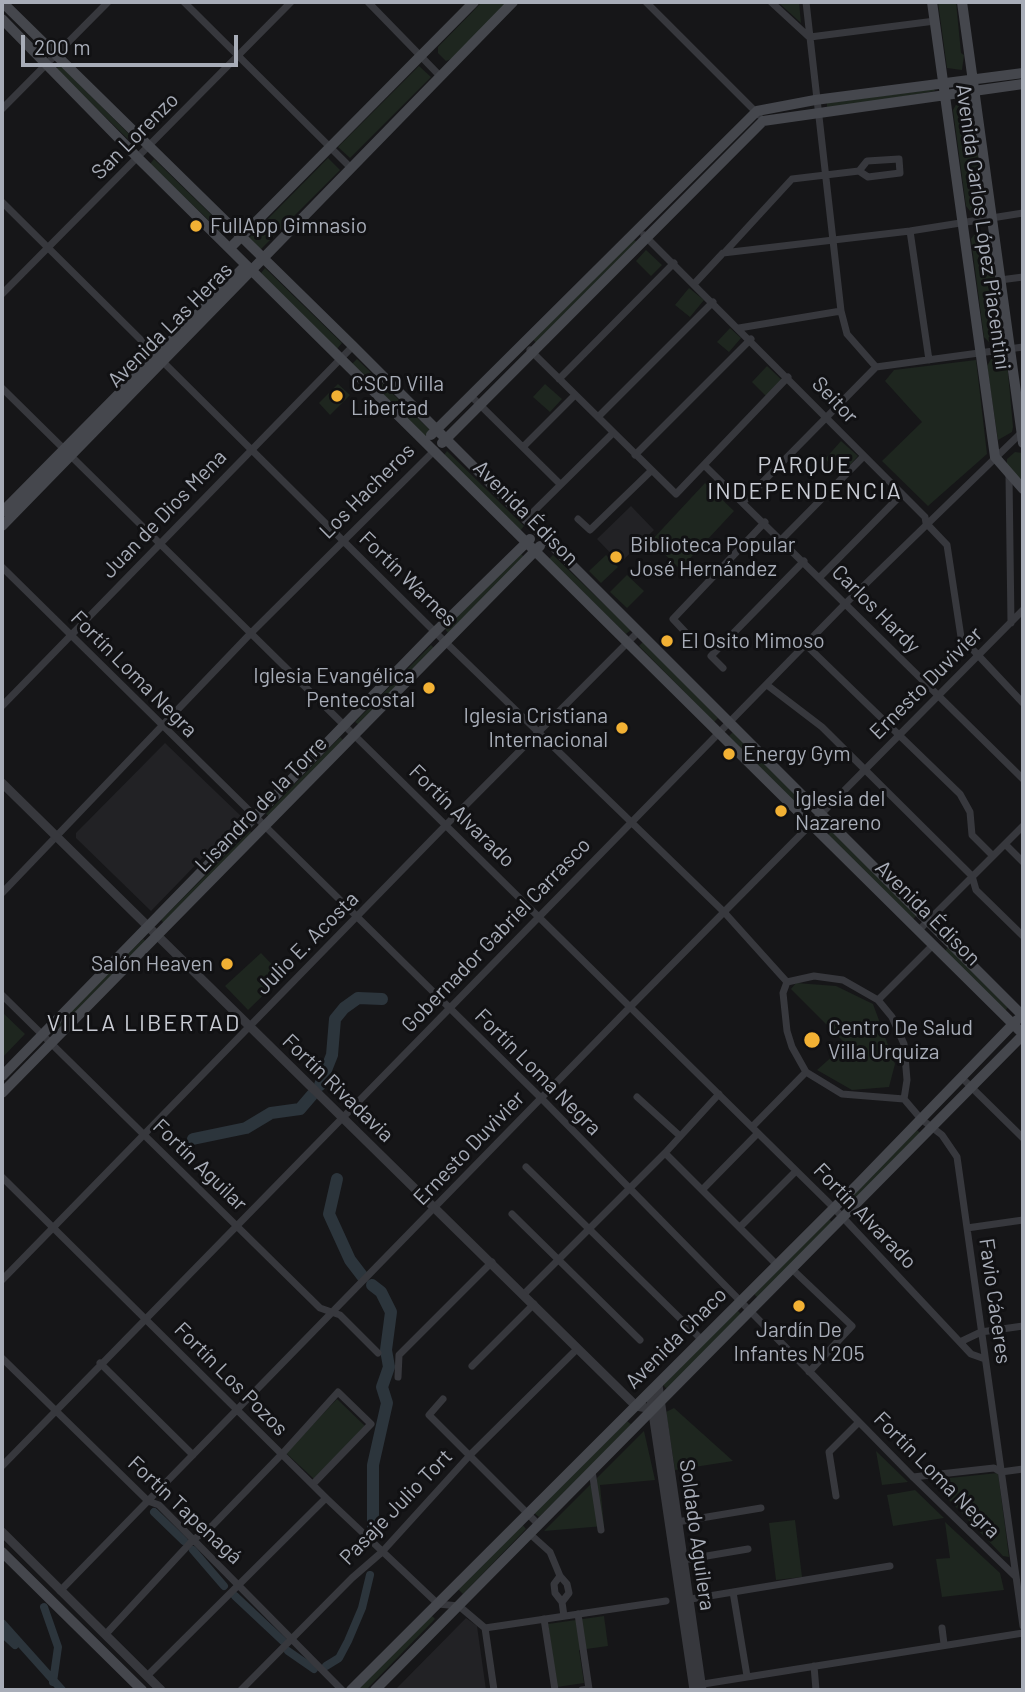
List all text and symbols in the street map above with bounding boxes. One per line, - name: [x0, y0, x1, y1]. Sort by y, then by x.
- scale bar: [24, 21, 242, 65]
- text: 200 m: [34, 34, 91, 59]
- street label: Avenida Carlos López Piacentini: [950, 82, 1016, 372]
- street label: San Lorenzo: [86, 87, 184, 185]
- place label: FullApp Gimnasio: [210, 213, 367, 239]
- marker: FullApp Gimnasio: [188, 218, 204, 234]
- street label: Avenida Las Heras: [102, 257, 238, 393]
- place label: CSCD Villa Libertad: [351, 371, 444, 421]
- street label: Seitor: [807, 371, 863, 429]
- marker: CSCD Villa Libertad: [329, 388, 345, 404]
- street label: Los Hacheros: [314, 438, 420, 544]
- street label: Juan de Dios Mena: [96, 445, 232, 583]
- district label: PARQUE INDEPENDENCIA: [709, 451, 901, 505]
- street label: Avenida Édison: [468, 455, 584, 571]
- street label: Fortín Warnes: [354, 526, 462, 632]
- place label: Biblioteca Popular José Hernández: [630, 532, 795, 582]
- marker: Biblioteca Popular José Hernández: [608, 549, 624, 565]
- street label: Carlos Hardy: [827, 560, 925, 658]
- street label: Fortín Loma Negra: [65, 605, 203, 743]
- street label: Ernesto Duvivier: [864, 621, 988, 745]
- place label: El Osito Mimoso: [681, 628, 825, 654]
- marker: El Osito Mimoso: [659, 633, 675, 649]
- place label: Iglesia Evangélica Pentecostal: [253, 663, 415, 713]
- marker: Iglesia Evangélica Pentecostal: [421, 680, 437, 696]
- place label: Iglesia Cristiana Internacional: [463, 703, 608, 753]
- marker: Iglesia Cristiana Internacional: [614, 720, 630, 736]
- street label: Lisandro de la Torre: [190, 731, 332, 877]
- place label: Energy Gym: [743, 741, 850, 767]
- marker: Energy Gym: [721, 746, 737, 762]
- street label: Fortín Alvarado: [404, 759, 520, 873]
- place label: Iglesia del Nazareno: [795, 786, 885, 836]
- marker: Iglesia del Nazareno: [773, 803, 789, 819]
- street label: Gobernador Gabriel Carrasco: [396, 832, 596, 1038]
- street label: Avenida Édison: [870, 855, 986, 971]
- street label: Julio E. Acosta: [250, 886, 364, 1000]
- place label: Salón Heaven: [91, 951, 213, 977]
- marker: Salón Heaven: [219, 956, 235, 972]
- street label: Fortín Loma Negra: [469, 1003, 607, 1141]
- district label: VILLA LIBERTAD: [48, 1009, 240, 1037]
- place label: Centro De Salud Villa Urquiza: [828, 1015, 973, 1065]
- street label: Fortín Rivadavia: [277, 1029, 399, 1147]
- marker: Centro De Salud Villa Urquiza: [802, 1030, 822, 1050]
- street label: Ernesto Duvivier: [408, 1086, 530, 1210]
- street label: Fortín Aguilar: [148, 1114, 252, 1216]
- street label: Fortín Alvarado: [808, 1158, 922, 1274]
- street label: Favio Cáceres: [974, 1237, 1016, 1365]
- street label: Avenida Chaco: [620, 1282, 732, 1394]
- marker: Jardín De Infantes N 205: [791, 1298, 807, 1314]
- street label: Fortín Los Pozos: [169, 1317, 293, 1441]
- place label: Jardín De Infantes N 205: [734, 1317, 864, 1367]
- street label: Fortín Loma Negra: [868, 1406, 1006, 1544]
- street label: Pasaje Julio Tort: [334, 1444, 458, 1570]
- street label: Fortín Tapenagá: [123, 1451, 247, 1569]
- street label: Soldado Aguilera: [674, 1458, 720, 1612]

